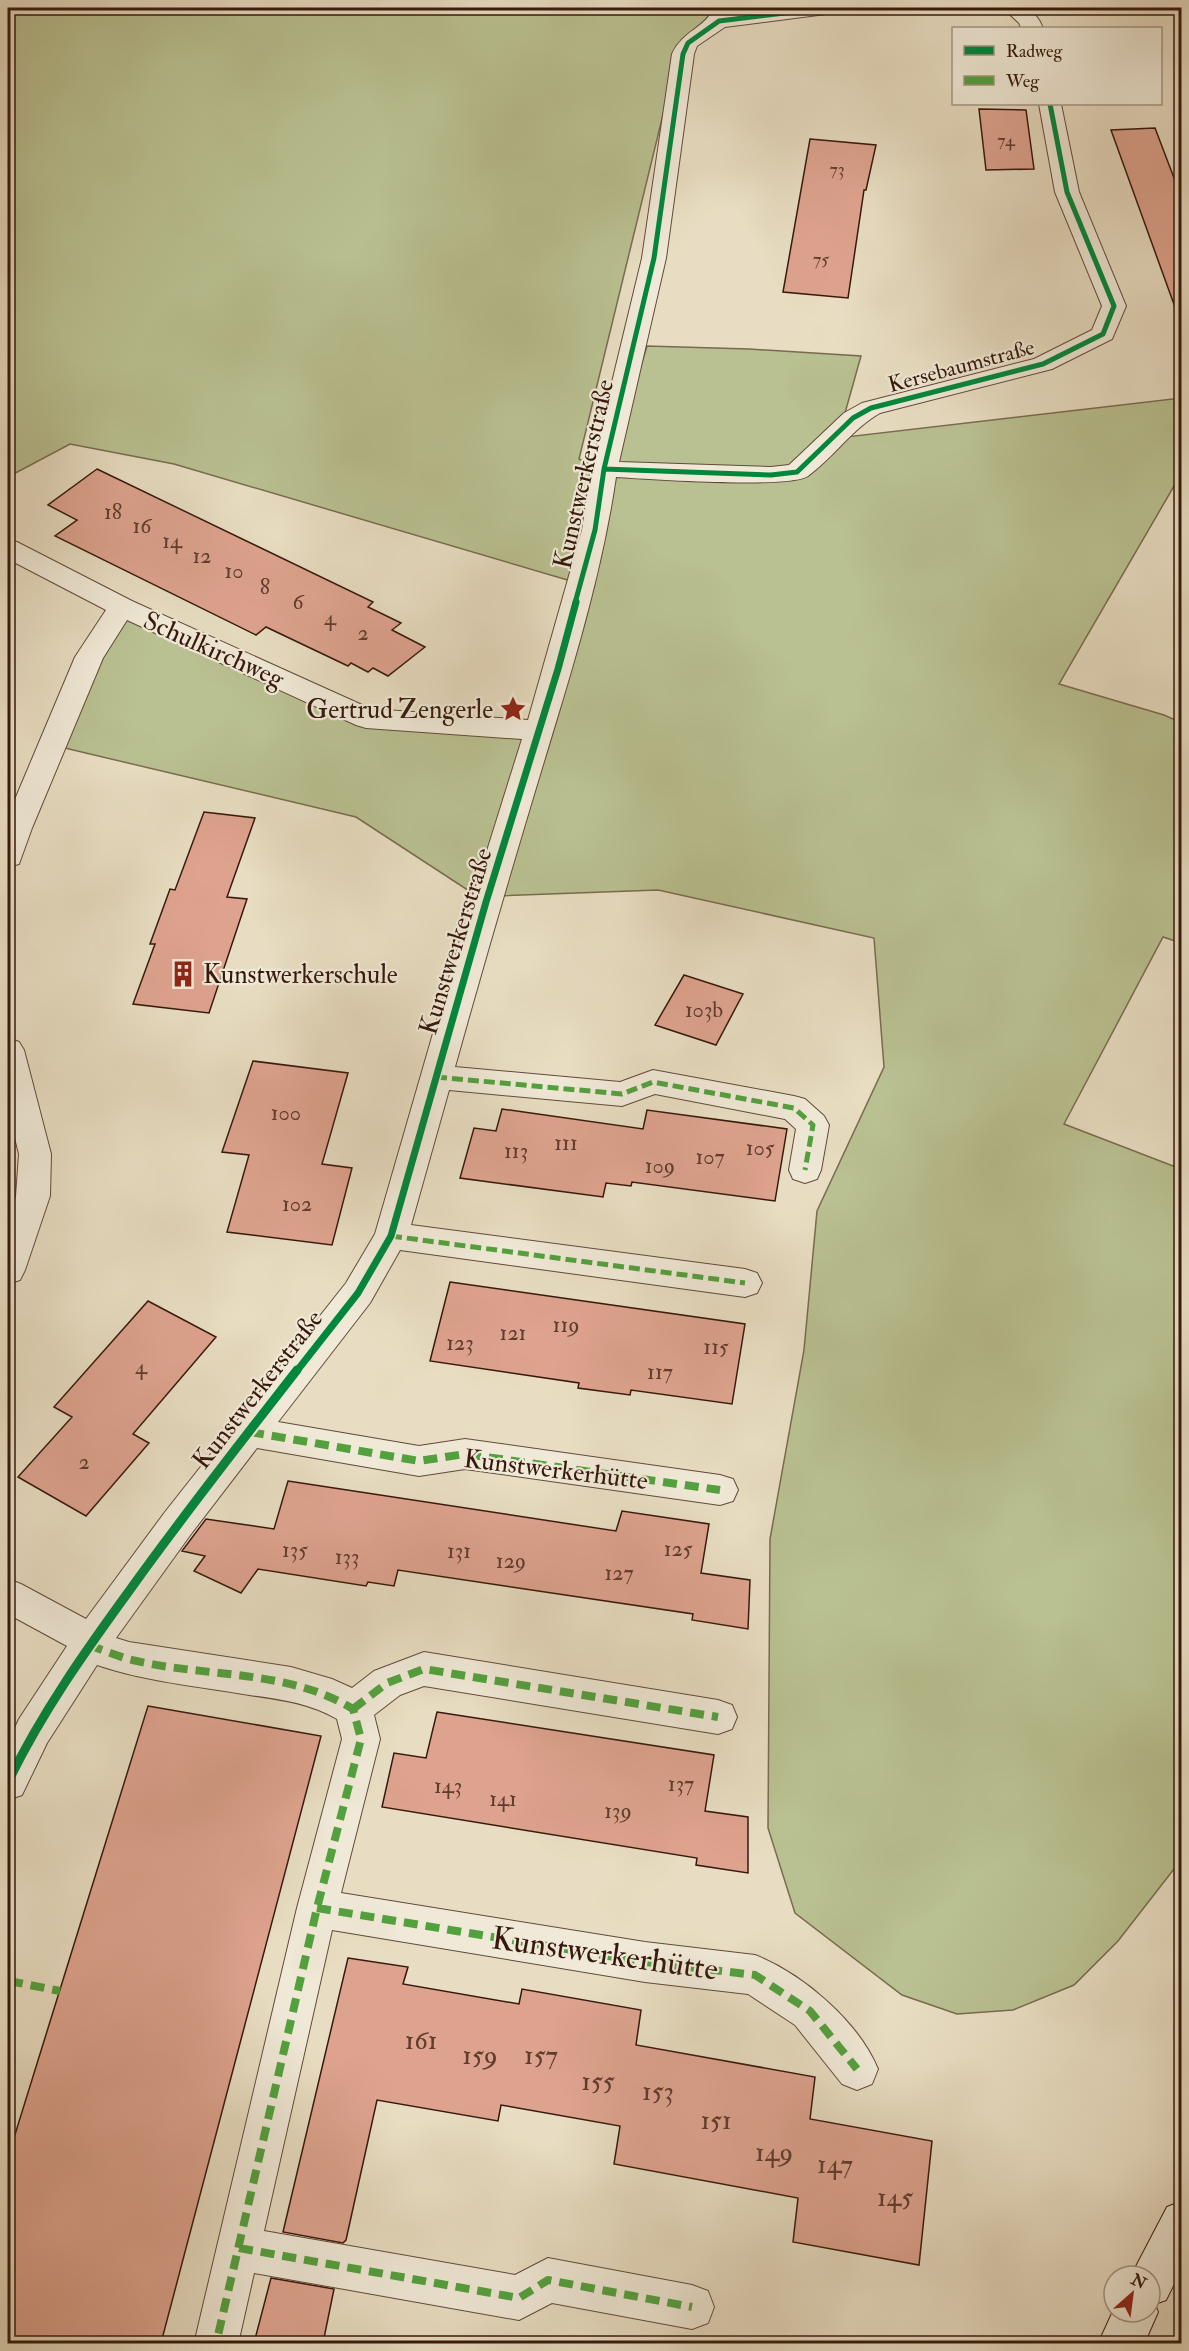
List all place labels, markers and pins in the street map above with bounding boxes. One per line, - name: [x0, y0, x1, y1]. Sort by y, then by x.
- place label: Gertrud Zengerle: [306, 694, 493, 726]
- place icon: Gertrud Zengerle: [498, 694, 528, 724]
- building icon: Kunstwerkerschule: [168, 959, 198, 989]
- place label: Kunstwerkerschule: [203, 959, 398, 991]

